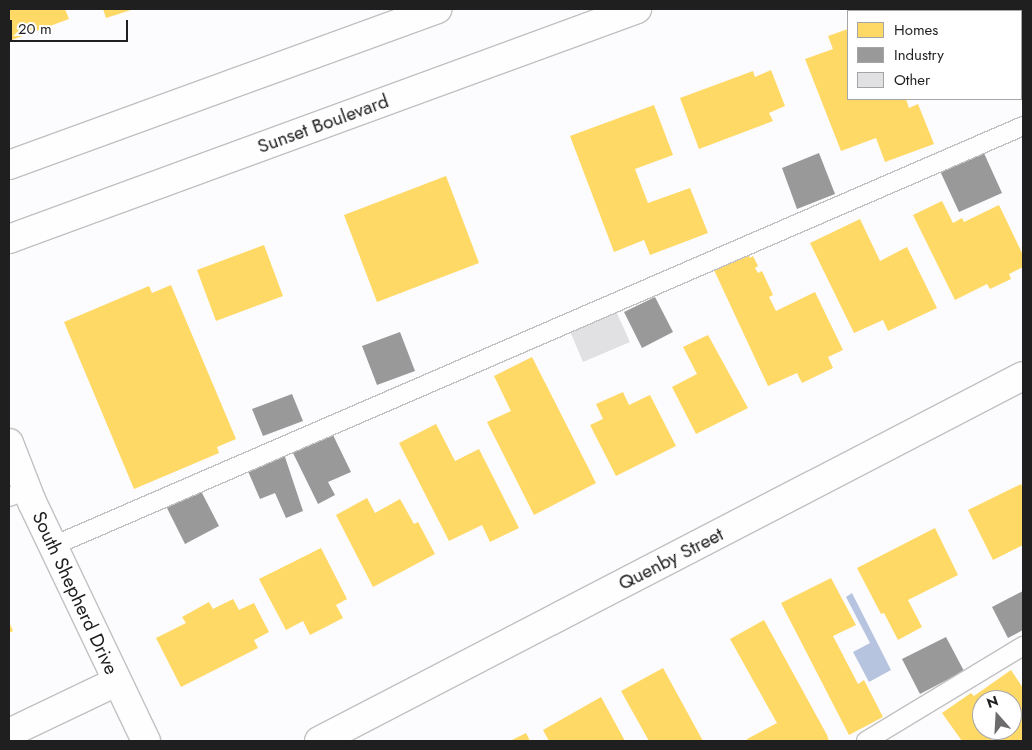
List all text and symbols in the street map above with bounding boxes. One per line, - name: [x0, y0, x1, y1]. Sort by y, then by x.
- scale bar: [12, 10, 130, 42]
- legend: [847, 10, 1022, 100]
- text: 20 m: [18, 18, 52, 40]
- text: Homes: [894, 19, 938, 41]
- text: Industry: [894, 44, 944, 66]
- text: Other: [894, 69, 930, 91]
- street label: Sunset Boulevard: [254, 90, 392, 158]
- street label: South Shepherd Drive: [27, 508, 123, 678]
- street label: Quenby Street: [615, 523, 727, 595]
- north arrow: [972, 690, 1022, 740]
- text: N: [984, 690, 1001, 713]

